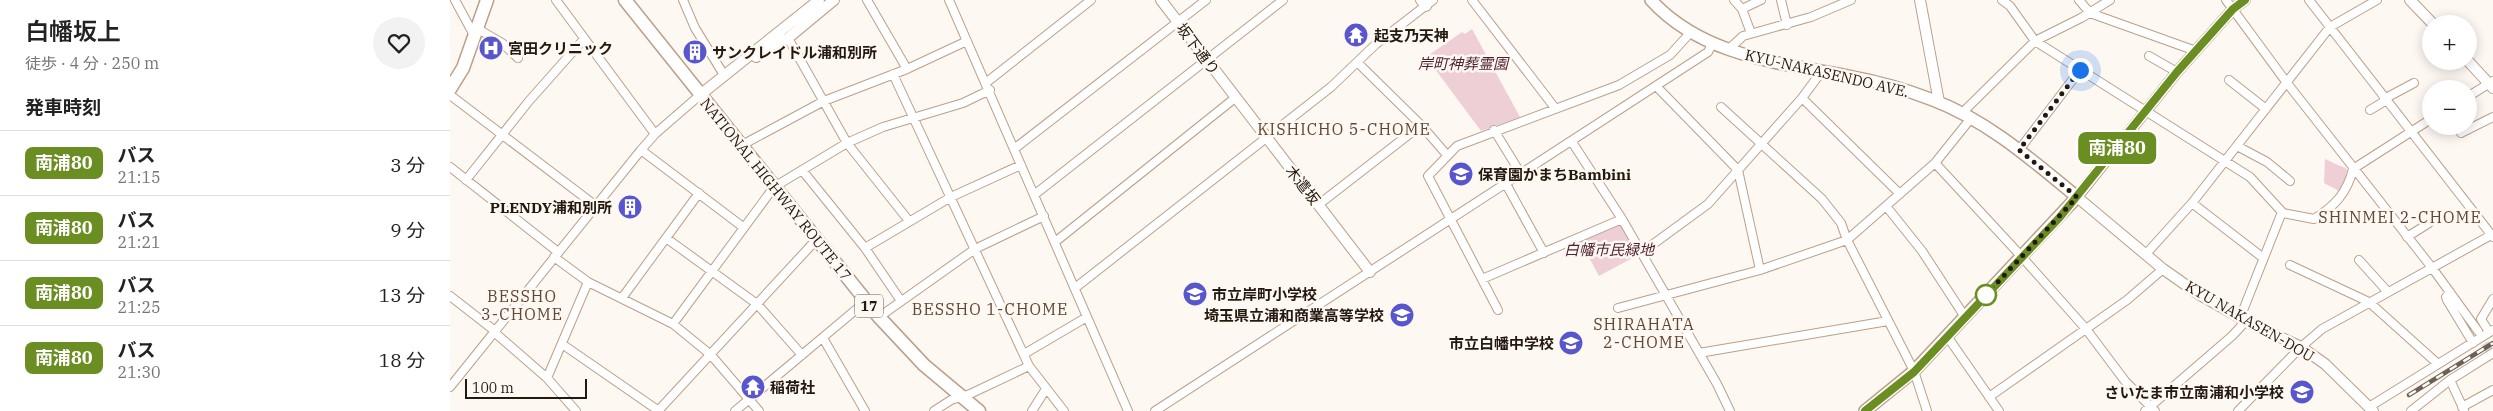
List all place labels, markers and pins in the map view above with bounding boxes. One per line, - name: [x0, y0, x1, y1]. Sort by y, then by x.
- temple icon: 起支乃天神: [1343, 22, 1369, 48]
- place label: 起支乃天神: [1374, 26, 1449, 45]
- hospital icon: 宮田クリニック: [478, 35, 504, 61]
- place label: 宮田クリニック: [508, 39, 613, 58]
- building icon: サンクレイドル浦和別所: [682, 39, 708, 65]
- place label: サンクレイドル浦和別所: [712, 43, 877, 62]
- school or university icon: 保育園かまちBambini: [1448, 161, 1474, 187]
- place label: 保育園かまちBambini: [1478, 165, 1631, 184]
- building icon: PLENDY浦和別所: [617, 194, 643, 220]
- place label: PLENDY浦和別所: [490, 198, 612, 217]
- school or university icon: 市立岸町小学校: [1182, 281, 1208, 307]
- unlabelled marker: [1975, 284, 1997, 306]
- place label: 市立岸町小学校: [1212, 285, 1317, 304]
- school or university icon: 埼玉県立浦和商業高等学校: [1389, 302, 1415, 328]
- place label: 埼玉県立浦和商業高等学校: [1204, 306, 1384, 325]
- school or university icon: 市立白幡中学校: [1558, 330, 1584, 356]
- place label: 市立白幡中学校: [1449, 334, 1554, 353]
- temple icon: 稲荷社: [740, 374, 766, 400]
- place label: 稲荷社: [770, 378, 815, 397]
- school or university icon: さいたま市立南浦和小学校: [2289, 379, 2315, 405]
- place label: さいたま市立南浦和小学校: [2104, 383, 2284, 402]

